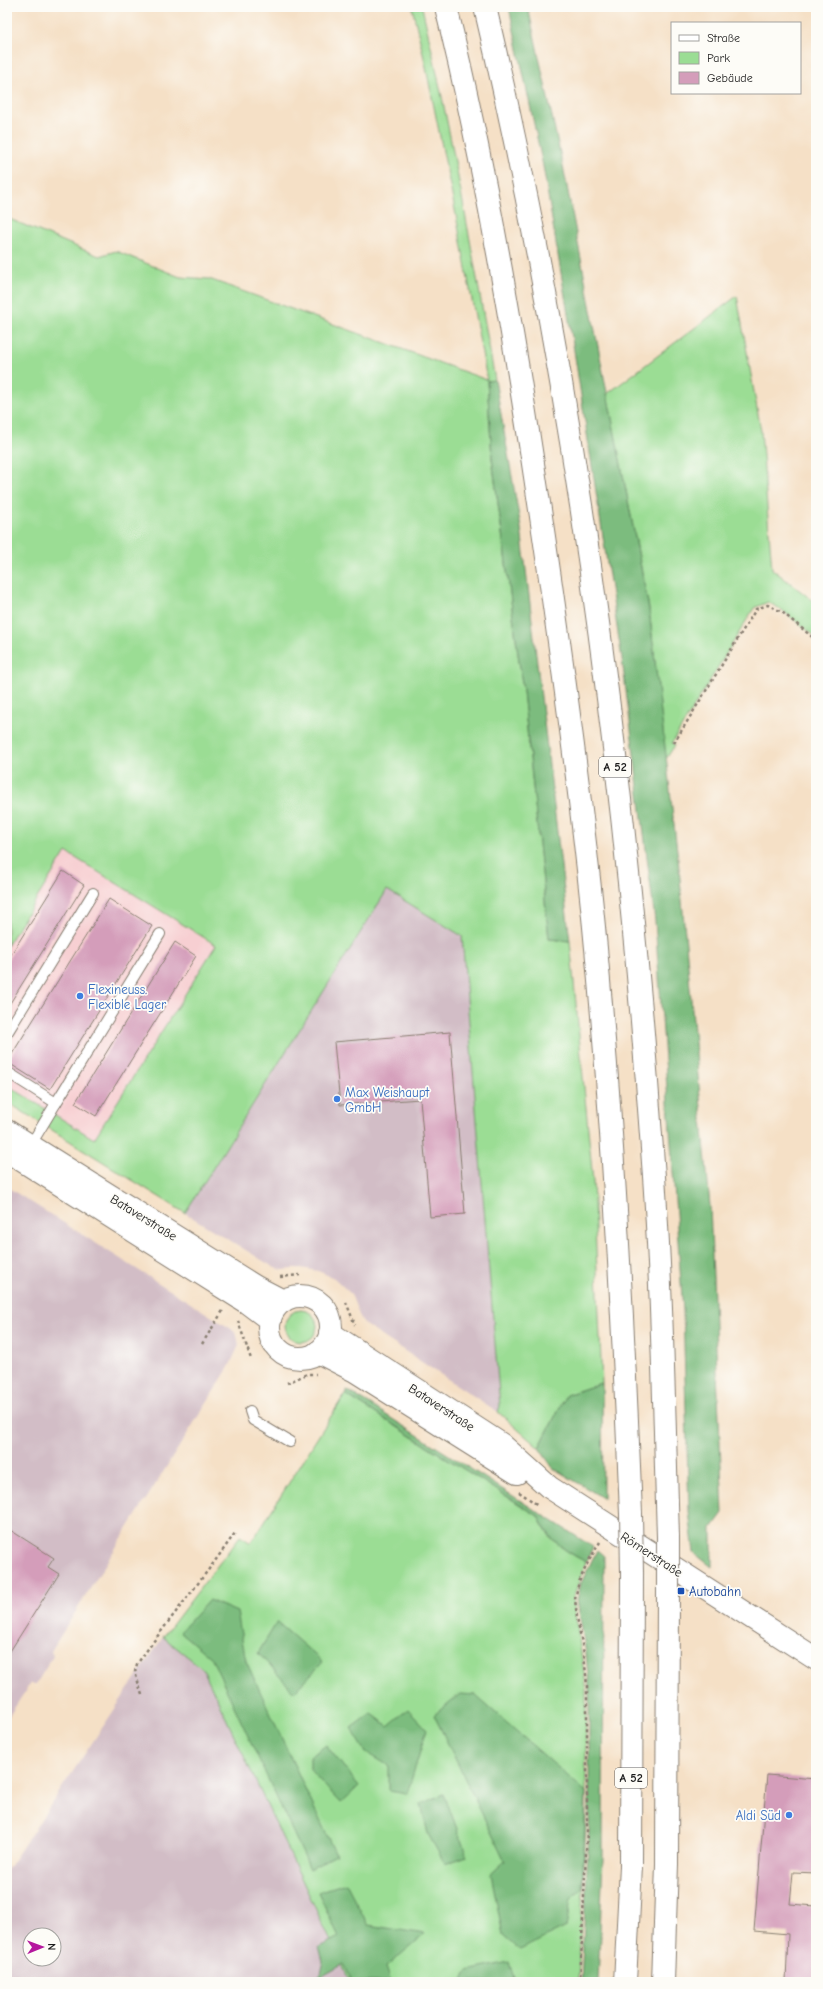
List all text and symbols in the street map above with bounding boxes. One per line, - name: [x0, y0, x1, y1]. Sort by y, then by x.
- legend: [671, 22, 801, 94]
- text: Straße: [707, 31, 740, 45]
- text: Park: [707, 51, 730, 65]
- text: Gebäude: [707, 71, 753, 85]
- road number: A 52: [599, 757, 631, 777]
- place label: Flexineuss. Flexible Lager: [88, 982, 167, 1012]
- marker: Flexineuss. Flexible Lager: [75, 991, 85, 1001]
- place label: Max Weishaupt GmbH: [345, 1085, 430, 1115]
- marker: Max Weishaupt GmbH: [332, 1094, 342, 1104]
- street label: Bataverstraße: [108, 1191, 180, 1244]
- street label: Bataverstraße: [406, 1380, 478, 1435]
- street label: Römerstraße: [618, 1529, 686, 1580]
- place label: Autobahn: [689, 1584, 741, 1599]
- marker: Autobahn: [676, 1586, 686, 1596]
- road number: A 52: [615, 1768, 647, 1788]
- place label: Aldi Süd: [736, 1808, 781, 1823]
- marker: Aldi Süd: [784, 1810, 794, 1820]
- north arrow: [22, 1927, 62, 1967]
- text: N: [45, 1943, 58, 1951]

